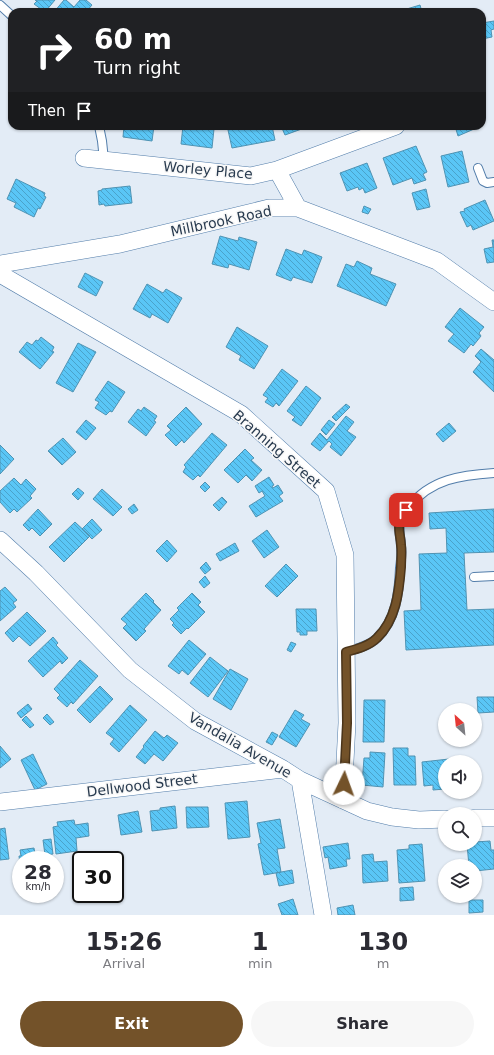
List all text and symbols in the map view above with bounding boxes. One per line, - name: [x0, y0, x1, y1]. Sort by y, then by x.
- text: 60 m: [94, 23, 172, 56]
- icon: right: [28, 24, 80, 76]
- text: Turn right: [94, 57, 180, 78]
- icon: arrive: [73, 100, 95, 122]
- text: Then: [28, 102, 65, 120]
- street label: Worley Place: [163, 158, 253, 182]
- street label: Millbrook Road: [169, 202, 273, 240]
- street label: Branning Street: [230, 407, 324, 492]
- pin: [389, 493, 423, 527]
- icon: arrive: [395, 499, 417, 521]
- north arrow: [438, 703, 482, 747]
- map controls: [438, 703, 482, 903]
- street label: Vandalia Avenue: [186, 709, 294, 781]
- button: sound: [438, 755, 482, 799]
- position arrow: [323, 763, 365, 805]
- street label: Dellwood Street: [86, 770, 199, 800]
- button: search: [438, 807, 482, 851]
- speed limit sign: 30: [72, 851, 124, 903]
- button: layers: [438, 859, 482, 903]
- text: 28: [24, 860, 52, 884]
- text: km/h: [25, 881, 51, 892]
- text: 15:26: [86, 928, 162, 956]
- text: 1: [252, 928, 268, 956]
- text: 130: [358, 928, 408, 956]
- text: Arrival: [103, 956, 145, 971]
- text: min: [248, 956, 272, 971]
- text: m: [377, 956, 390, 971]
- button: Exit: [20, 1001, 243, 1047]
- button: Share: [251, 1001, 474, 1047]

